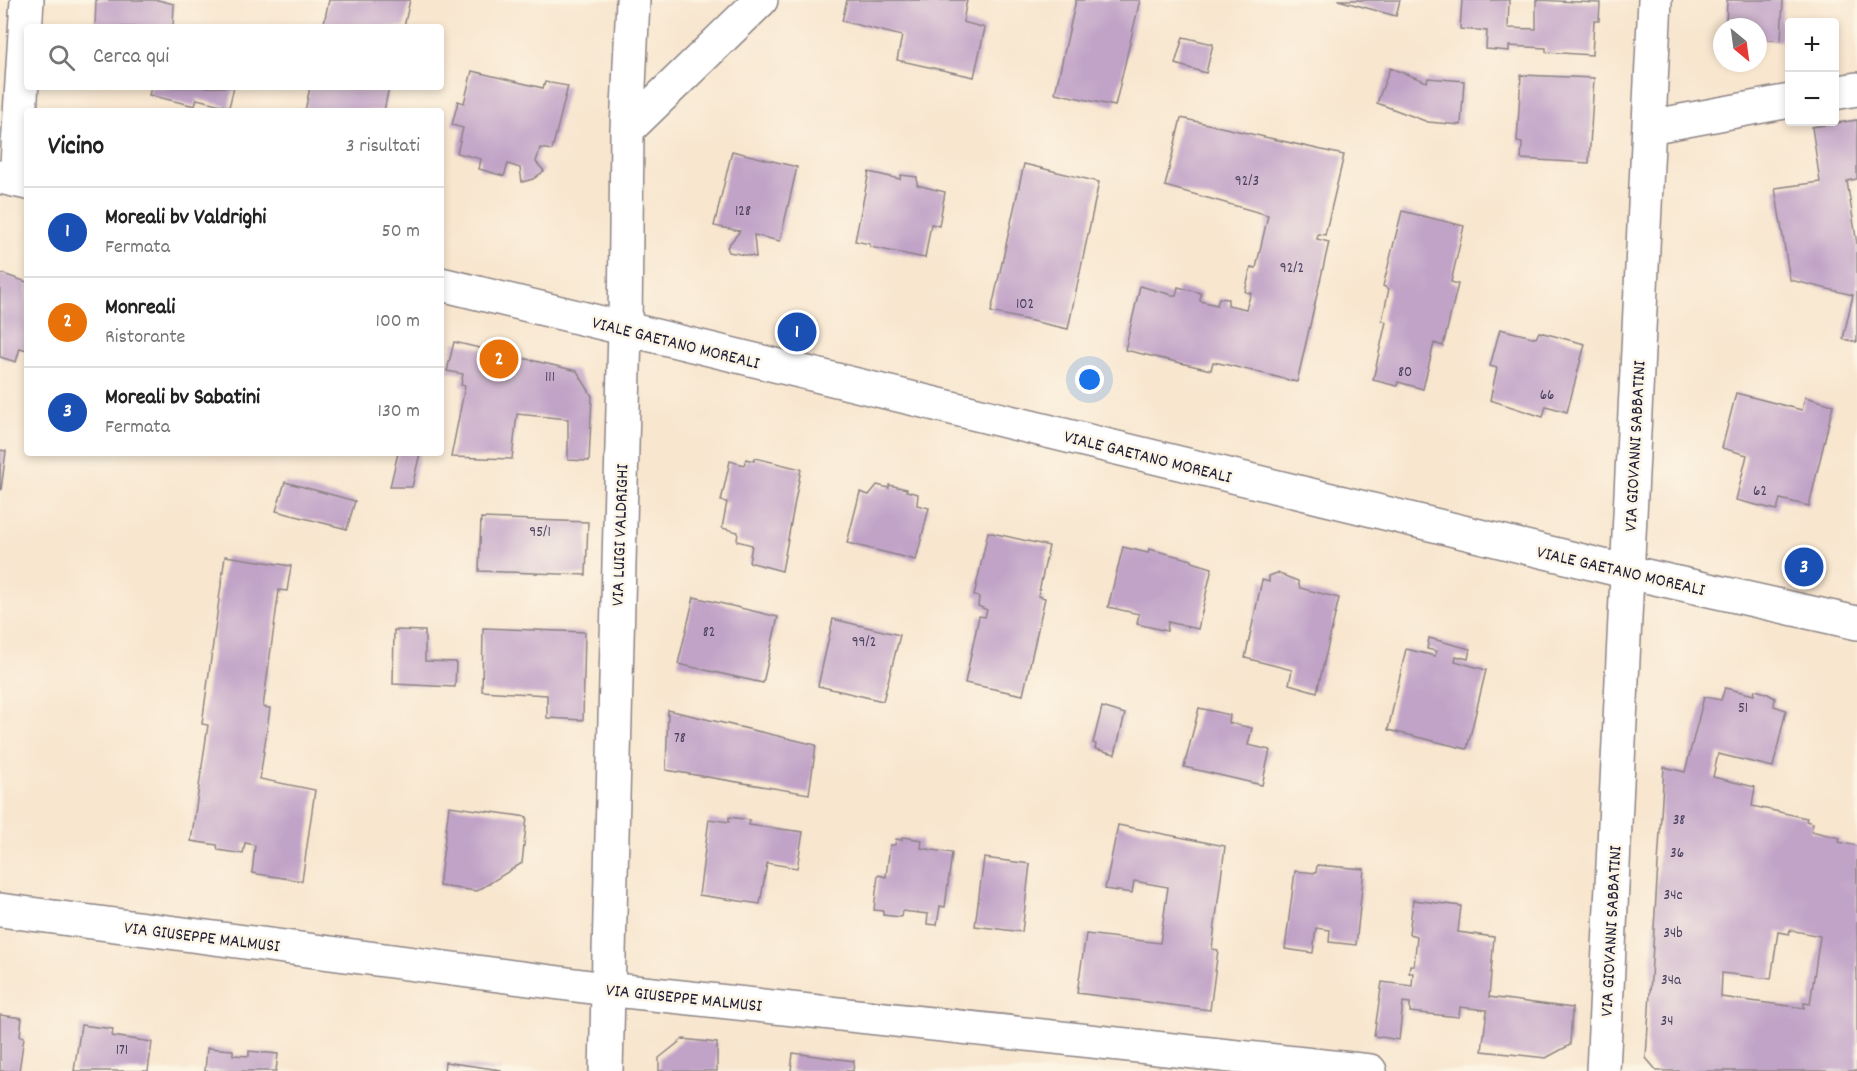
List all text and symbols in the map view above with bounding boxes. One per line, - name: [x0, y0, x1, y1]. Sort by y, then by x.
- north arrow: [1713, 18, 1767, 72]
- map controls: [1785, 18, 1839, 126]
- button: +: [1785, 18, 1839, 72]
- search box: [24, 24, 444, 90]
- icon: search: [45, 41, 78, 74]
- text: Cerca qui: [93, 42, 169, 73]
- button: −: [1785, 72, 1839, 126]
- text: Vicino: [48, 129, 104, 166]
- text: 3 risultati: [346, 133, 420, 161]
- house number: 92/3: [1235, 171, 1259, 193]
- house number: 128: [735, 201, 751, 223]
- text: Moreali bv Valdrighi: [105, 203, 266, 234]
- text: 1: [65, 218, 70, 246]
- text: 50 m: [382, 218, 420, 246]
- text: Fermata: [105, 234, 170, 262]
- house number: 92/2: [1280, 258, 1304, 280]
- text: Monreali: [105, 293, 175, 324]
- house number: 102: [1016, 294, 1034, 316]
- text: 2: [63, 308, 72, 336]
- text: 100 m: [376, 308, 420, 336]
- pin: 1: [778, 310, 816, 354]
- street label: VIALE GAETANO MOREALI: [589, 312, 762, 377]
- text: Ristorante: [105, 324, 185, 352]
- pin: 2: [480, 336, 518, 382]
- street label: VIA GIOVANNI SABBATINI: [1620, 360, 1653, 532]
- house number: 80: [1398, 362, 1412, 384]
- your location: [1075, 365, 1104, 394]
- house number: 111: [545, 367, 555, 389]
- text: Moreali bv Sabatini: [105, 383, 260, 414]
- house number: 66: [1540, 385, 1554, 407]
- text: 3: [63, 398, 72, 426]
- text: 130 m: [378, 398, 420, 426]
- text: Fermata: [105, 414, 170, 442]
- street label: VIALE GAETANO MOREALI: [1061, 426, 1234, 491]
- street label: VIA LUIGI VALDRIGHI: [607, 463, 636, 606]
- house number: 62: [1753, 481, 1767, 503]
- house number: 95/1: [529, 522, 551, 544]
- street label: VIALE GAETANO MOREALI: [1534, 541, 1707, 604]
- pin: 3: [1784, 544, 1824, 590]
- house number: 82: [703, 622, 715, 644]
- house number: 99/2: [852, 632, 876, 654]
- house number: 51: [1738, 698, 1748, 720]
- house number: 78: [674, 728, 686, 750]
- house number: 38: [1673, 810, 1685, 832]
- house number: 36: [1670, 843, 1684, 865]
- street label: VIA GIOVANNI SABBATINI: [1596, 845, 1629, 1017]
- house number: 34c: [1664, 885, 1682, 907]
- street label: VIA GIUSEPPE MALMUSI: [122, 917, 281, 960]
- house number: 34b: [1663, 923, 1683, 945]
- house number: 34a: [1661, 970, 1682, 992]
- street label: VIA GIUSEPPE MALMUSI: [604, 979, 763, 1020]
- house number: 34: [1661, 1011, 1673, 1033]
- house number: 171: [116, 1040, 128, 1062]

